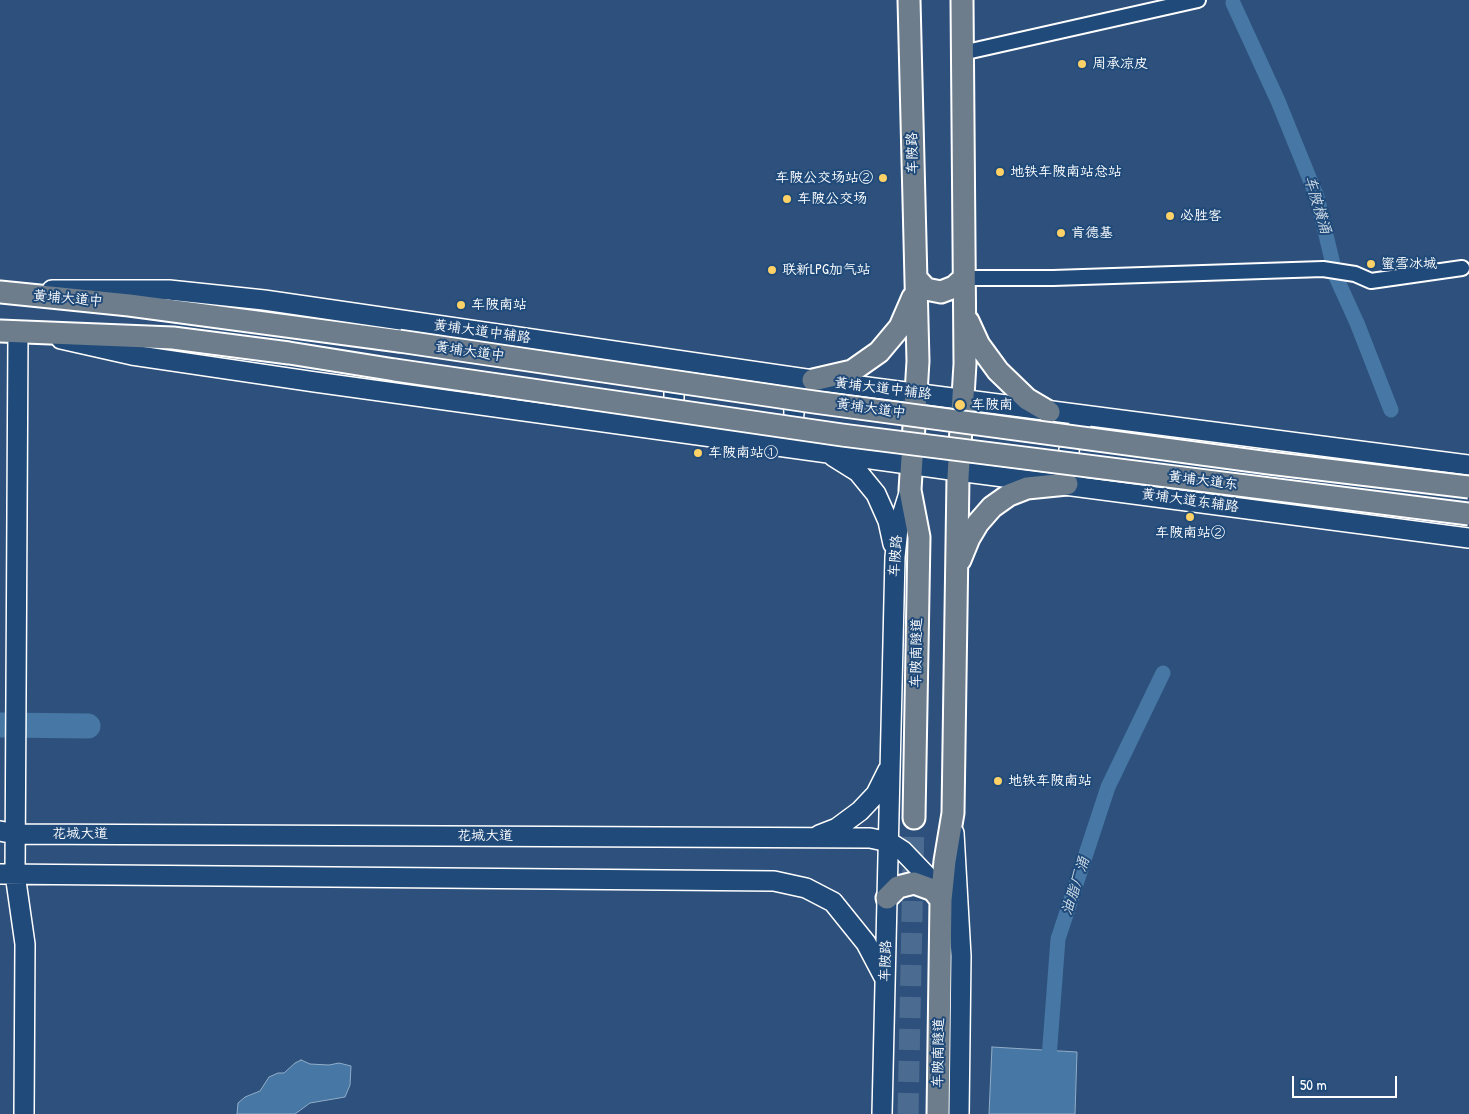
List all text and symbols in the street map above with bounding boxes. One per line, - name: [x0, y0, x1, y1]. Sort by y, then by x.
- place label: 周承凉皮: [1092, 56, 1148, 72]
- marker: 周承凉皮: [1076, 58, 1088, 70]
- street label: 车陂路: [904, 132, 922, 174]
- place label: 地铁车陂南站总站: [1010, 164, 1122, 180]
- marker: 地铁车陂南站总站: [994, 166, 1006, 178]
- place label: 车陂公交场站②: [775, 170, 873, 186]
- marker: 车陂公交场站②: [877, 172, 889, 184]
- water label: 车陂横涌: [1300, 174, 1334, 236]
- place label: 车陂公交场: [797, 191, 867, 207]
- marker: 车陂公交场: [781, 193, 793, 205]
- place label: 必胜客: [1180, 208, 1222, 224]
- marker: 必胜客: [1164, 210, 1176, 222]
- place label: 肯德基: [1071, 225, 1113, 241]
- marker: 肯德基: [1055, 227, 1067, 239]
- place label: 蜜雪冰城: [1381, 256, 1437, 272]
- marker: 蜜雪冰城: [1365, 258, 1377, 270]
- place label: 联新LPG加气站: [782, 262, 871, 278]
- marker: 联新LPG加气站: [766, 264, 778, 276]
- street label: 黄埔大道中: [32, 288, 104, 310]
- place label: 车陂南站: [471, 297, 527, 313]
- marker: 车陂南站: [455, 299, 467, 311]
- street label: 黄埔大道中辅路: [432, 317, 532, 347]
- street label: 黄埔大道中: [434, 339, 506, 365]
- street label: 黄埔大道中辅路: [833, 375, 933, 403]
- street label: 黄埔大道中: [835, 396, 907, 422]
- place label: 车陂南: [971, 397, 1013, 413]
- marker: 车陂南: [953, 398, 967, 412]
- place label: 车陂南站①: [708, 445, 778, 461]
- marker: 车陂南站①: [692, 447, 704, 459]
- street label: 黄埔大道东: [1167, 468, 1239, 494]
- street label: 黄埔大道东辅路: [1140, 486, 1240, 516]
- marker: 车陂南站②: [1184, 511, 1196, 523]
- place label: 车陂南站②: [1155, 525, 1225, 541]
- street label: 车陂路: [886, 534, 906, 578]
- street label: 车陂南隧道: [908, 618, 926, 688]
- place label: 地铁车陂南站: [1008, 773, 1092, 789]
- marker: 地铁车陂南站: [992, 775, 1004, 787]
- street label: 花城大道: [52, 826, 108, 842]
- street label: 花城大道: [457, 828, 513, 844]
- water label: 油脂厂涌: [1058, 855, 1094, 917]
- street label: 车陂路: [877, 940, 895, 982]
- street label: 车陂南隧道: [930, 1018, 948, 1088]
- scale bar: [1294, 1066, 1399, 1098]
- text: 50 m: [1300, 1074, 1327, 1095]

